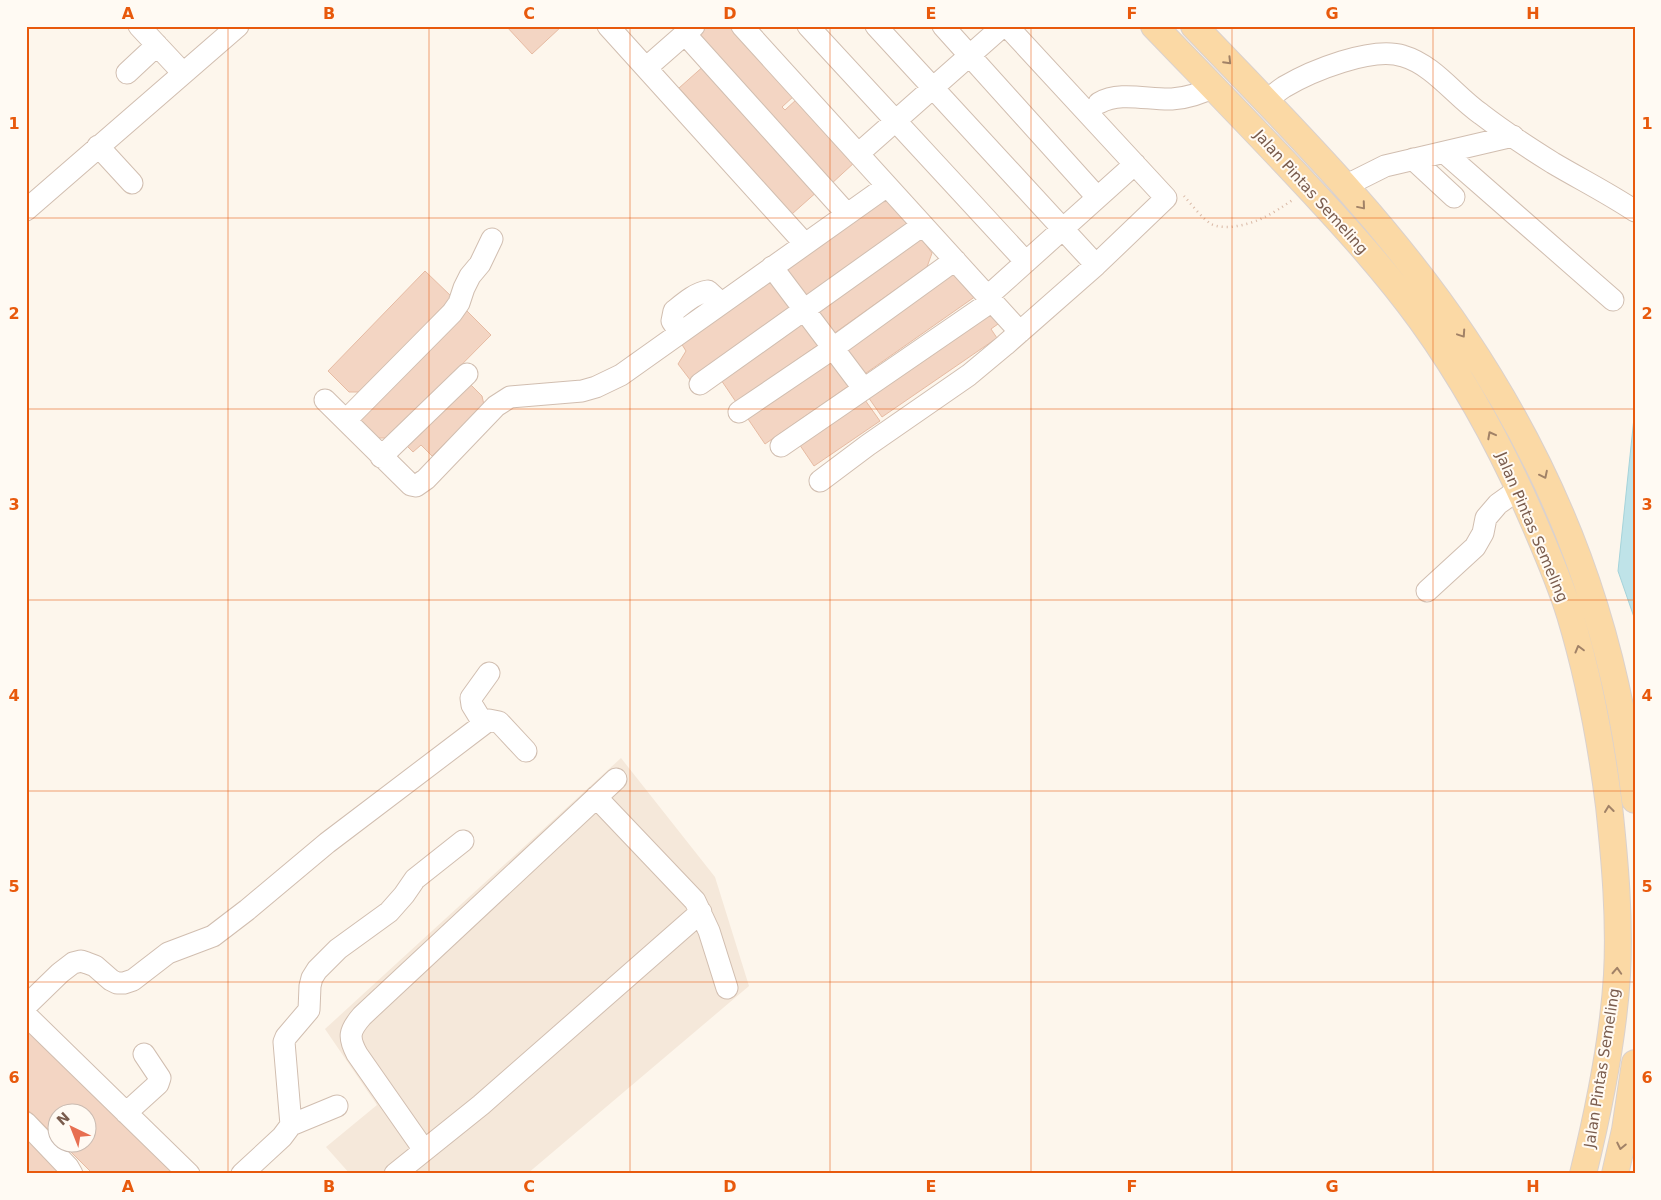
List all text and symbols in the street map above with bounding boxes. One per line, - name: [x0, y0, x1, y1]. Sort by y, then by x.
- text: A: [122, 4, 135, 23]
- text: B: [323, 4, 335, 23]
- text: C: [523, 4, 535, 23]
- text: D: [723, 4, 737, 23]
- text: E: [926, 4, 936, 23]
- text: F: [1127, 4, 1137, 23]
- text: G: [1325, 4, 1339, 23]
- text: H: [1526, 4, 1540, 23]
- one-way arrow: [1222, 56, 1231, 65]
- text: 1: [8, 114, 20, 133]
- text: 1: [1641, 114, 1653, 133]
- street label: Jalan Pintas Semeling: [1250, 125, 1372, 258]
- one-way arrow: [1357, 201, 1366, 210]
- text: 2: [8, 304, 20, 323]
- text: 2: [1641, 304, 1653, 323]
- one-way arrow: [1456, 329, 1465, 338]
- one-way arrow: [1488, 431, 1498, 440]
- street label: Jalan Pintas Semeling: [1492, 448, 1572, 605]
- one-way arrow: [1538, 470, 1548, 479]
- text: 3: [8, 495, 20, 514]
- text: 3: [1641, 495, 1653, 514]
- one-way arrow: [1574, 645, 1585, 654]
- text: 4: [8, 686, 20, 705]
- text: 4: [1641, 686, 1653, 705]
- one-way arrow: [1604, 804, 1615, 812]
- text: 5: [8, 877, 20, 896]
- text: 5: [1641, 877, 1653, 896]
- one-way arrow: [1611, 966, 1622, 974]
- street label: Jalan Pintas Semeling: [1580, 987, 1624, 1150]
- text: 6: [8, 1068, 20, 1087]
- text: 6: [1641, 1068, 1653, 1087]
- north arrow: [48, 1102, 98, 1152]
- text: N: [53, 1109, 73, 1128]
- one-way arrow: [1616, 1142, 1627, 1150]
- text: A: [122, 1177, 135, 1196]
- text: B: [323, 1177, 335, 1196]
- text: C: [523, 1177, 535, 1196]
- text: D: [723, 1177, 737, 1196]
- text: E: [926, 1177, 936, 1196]
- text: F: [1127, 1177, 1137, 1196]
- text: G: [1325, 1177, 1339, 1196]
- text: H: [1526, 1177, 1540, 1196]

